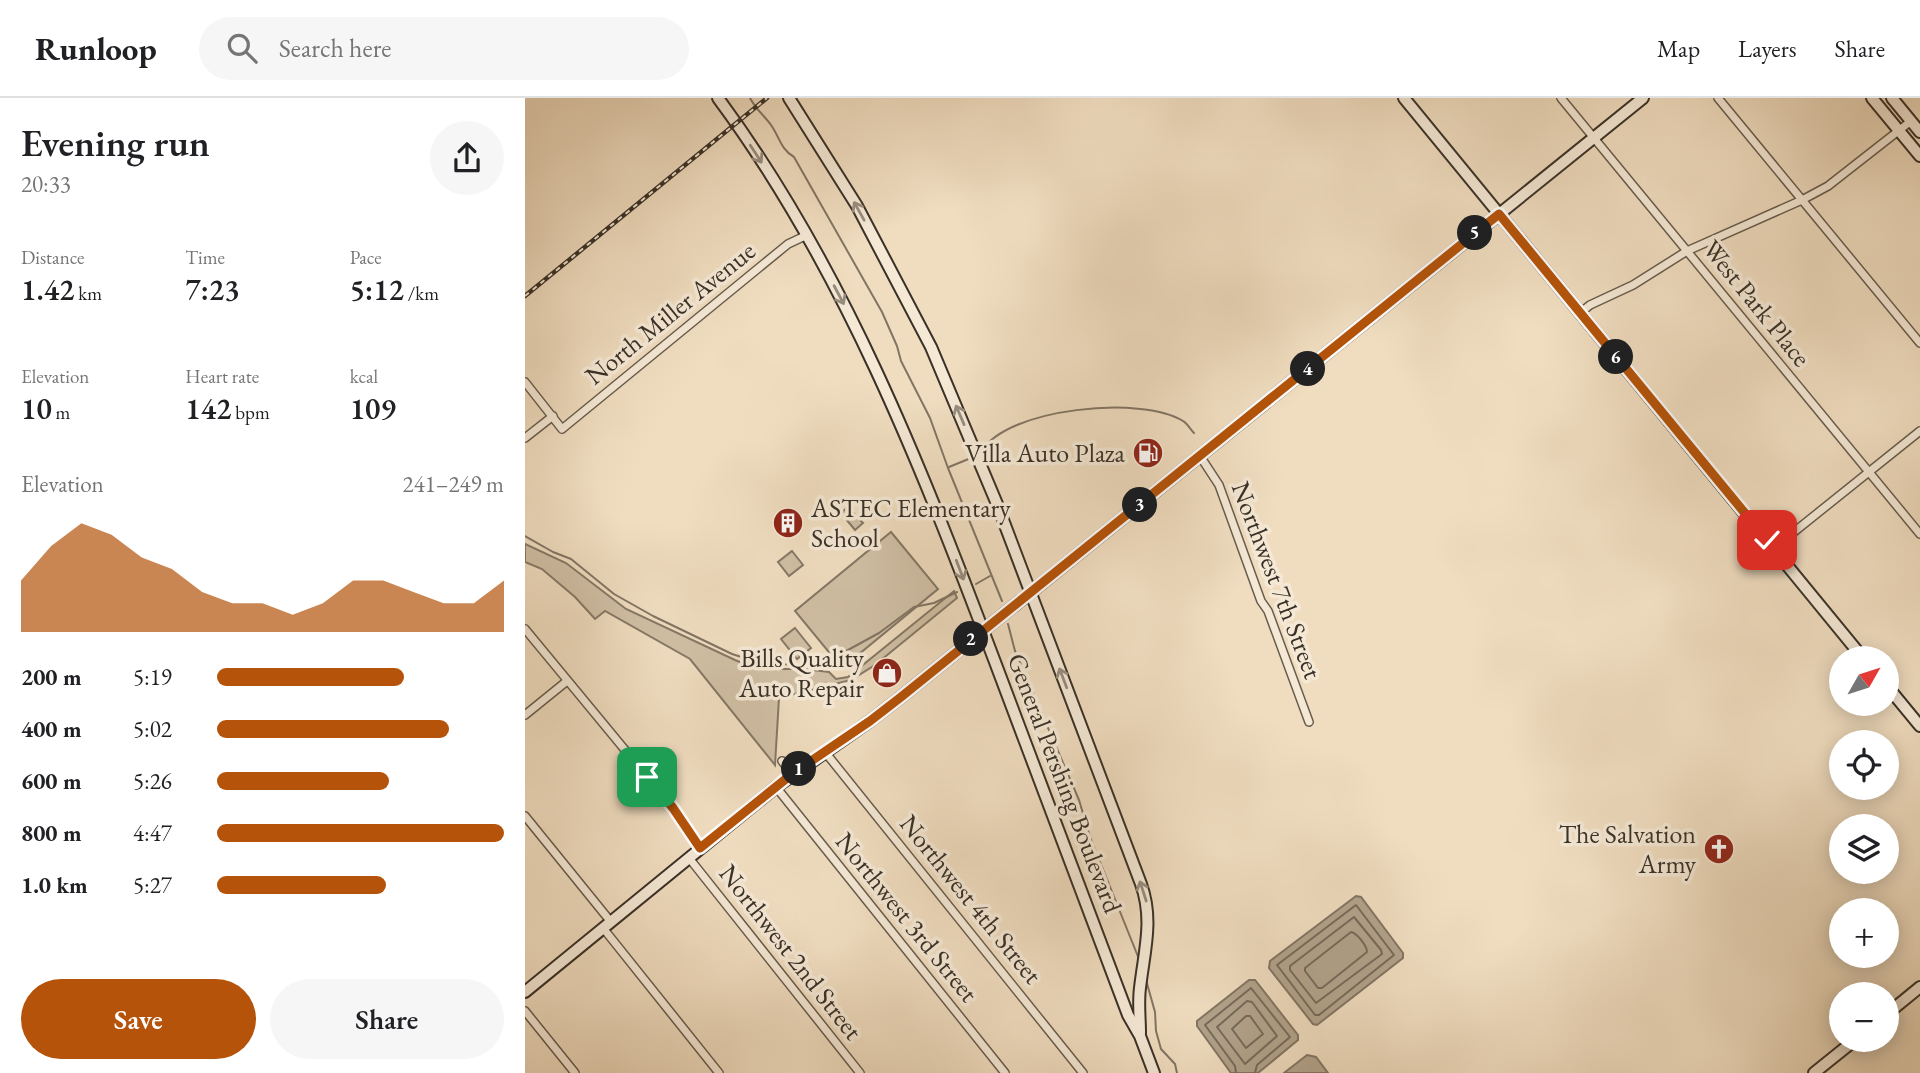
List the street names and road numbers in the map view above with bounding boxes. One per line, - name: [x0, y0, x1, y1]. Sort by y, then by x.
- street label: West Park Place: [1695, 233, 1819, 373]
- street label: North Miller Avenue: [578, 234, 762, 392]
- street label: Northwest 7th Street: [1224, 477, 1330, 683]
- street label: General Pershing Boulevard: [1000, 648, 1130, 918]
- street label: Northwest 4th Street: [892, 807, 1050, 991]
- street label: Northwest 3rd Street: [828, 825, 986, 1009]
- street label: Northwest 2nd Street: [712, 857, 870, 1047]

